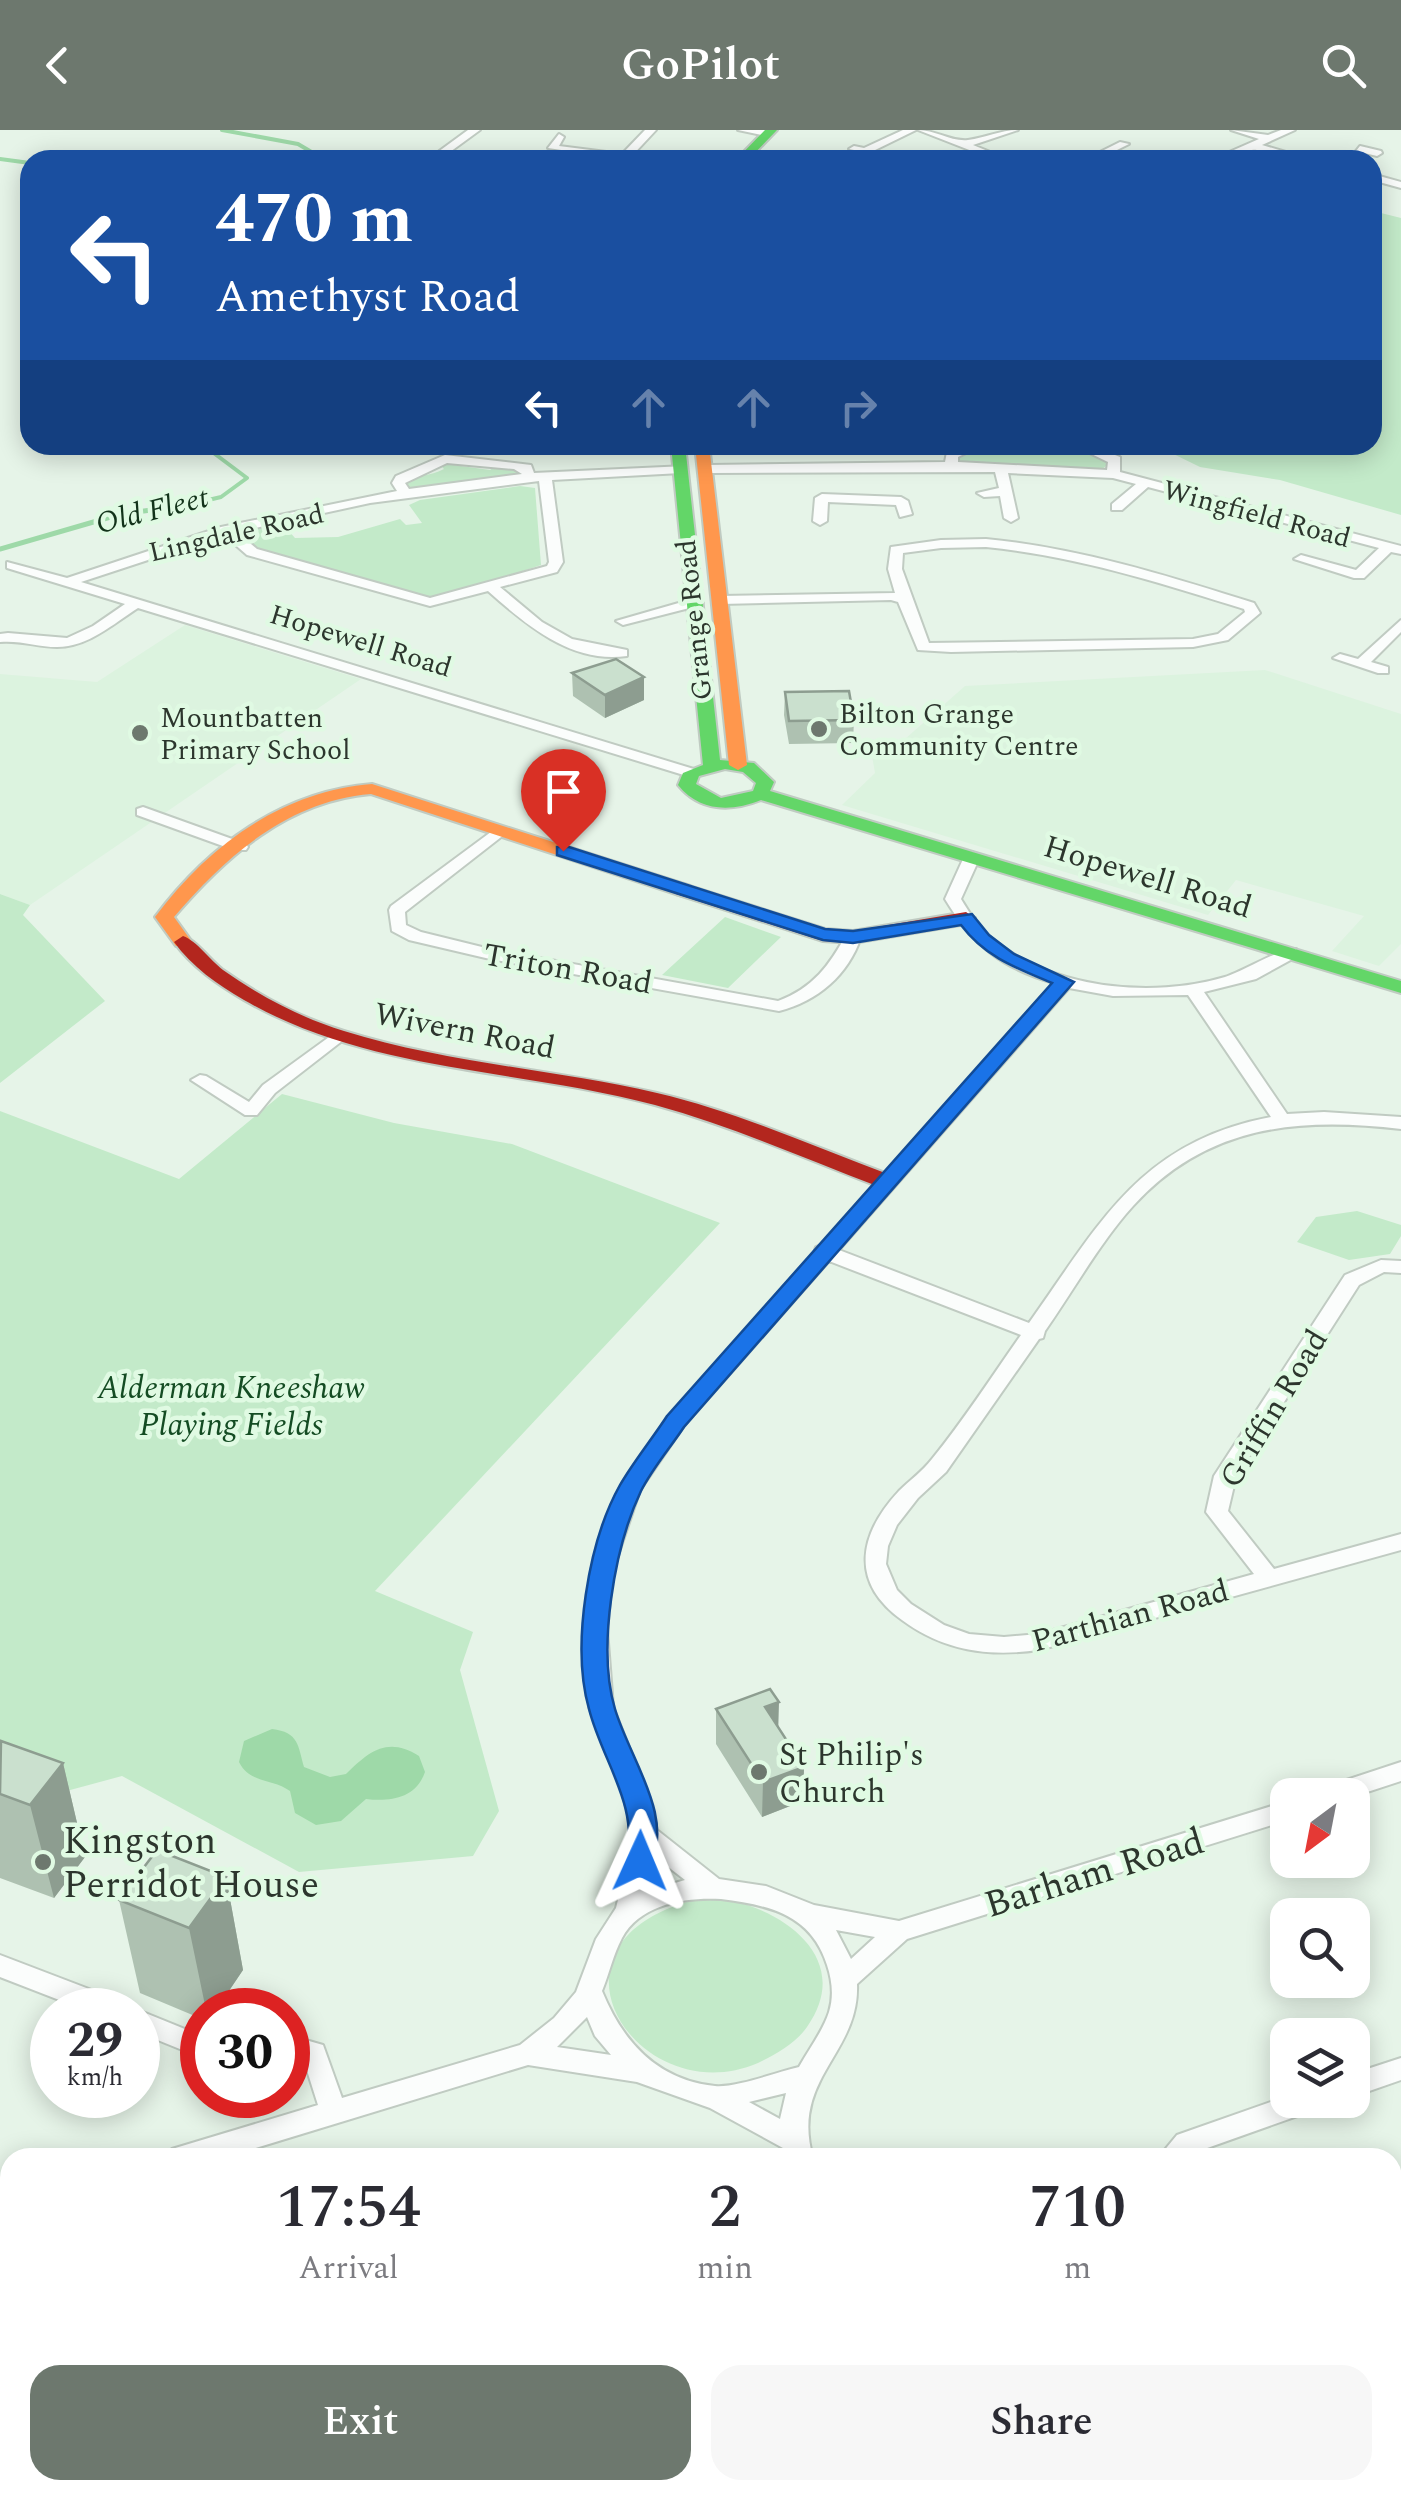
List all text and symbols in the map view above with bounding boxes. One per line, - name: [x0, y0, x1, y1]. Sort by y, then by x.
- text: GoPilot: [621, 31, 780, 100]
- icon: back: [30, 38, 85, 93]
- icon: search: [1316, 38, 1371, 93]
- text: 470 m: [215, 167, 413, 273]
- icon: left: [50, 190, 180, 320]
- text: Amethyst Road: [215, 263, 520, 332]
- icon: left: [516, 380, 571, 435]
- icon: ahead: [621, 380, 676, 435]
- icon: ahead: [726, 380, 781, 435]
- icon: right: [831, 380, 886, 435]
- street label: Wingfield Road: [1158, 469, 1355, 560]
- water label: Old Fleet: [91, 475, 214, 547]
- street label: Lingdale Road: [144, 492, 328, 575]
- street label: Grange Road: [665, 537, 724, 702]
- street label: Hopewell Road: [264, 593, 457, 690]
- place label: Bilton Grange Community Centre: [839, 693, 1079, 768]
- place label: Mountbatten Primary School: [160, 697, 350, 772]
- marker: Bilton Grange Community Centre: [808, 718, 830, 740]
- marker: Mountbatten Primary School: [129, 722, 151, 744]
- pin: [521, 749, 606, 852]
- icon: arrive: [536, 764, 591, 819]
- street label: Hopewell Road: [1037, 822, 1258, 932]
- street label: Triton Road: [479, 931, 656, 1008]
- street label: Wivern Road: [370, 990, 559, 1073]
- street label: Griffin Road: [1207, 1320, 1341, 1498]
- park label: Alderman Kneeshaw Playing Fields: [96, 1364, 365, 1450]
- street label: Parthian Road: [1026, 1567, 1234, 1666]
- place label: St Philip's Church: [779, 1731, 924, 1817]
- marker: St Philip's Church: [748, 1761, 770, 1783]
- north arrow: [1270, 1778, 1370, 1878]
- map controls: [1270, 1778, 1370, 2118]
- position arrow: [588, 1809, 692, 1913]
- place label: Kingston Perridot House: [63, 1813, 319, 1915]
- street label: Barham Road: [978, 1813, 1212, 1935]
- marker: Kingston Perridot House: [32, 1851, 54, 1873]
- button: search: [1270, 1898, 1370, 1998]
- speed limit sign: 30: [180, 1988, 310, 2118]
- text: 29: [67, 2003, 123, 2079]
- button: layers: [1270, 2018, 1370, 2118]
- text: km/h: [67, 2059, 123, 2097]
- text: 17:54: [276, 2162, 421, 2254]
- text: 2: [709, 2162, 741, 2254]
- text: 710: [1029, 2162, 1126, 2254]
- text: Arrival: [299, 2244, 398, 2293]
- text: min: [697, 2244, 753, 2293]
- text: m: [1064, 2244, 1091, 2293]
- button: Exit: [30, 2365, 691, 2480]
- button: Share: [711, 2365, 1372, 2480]

